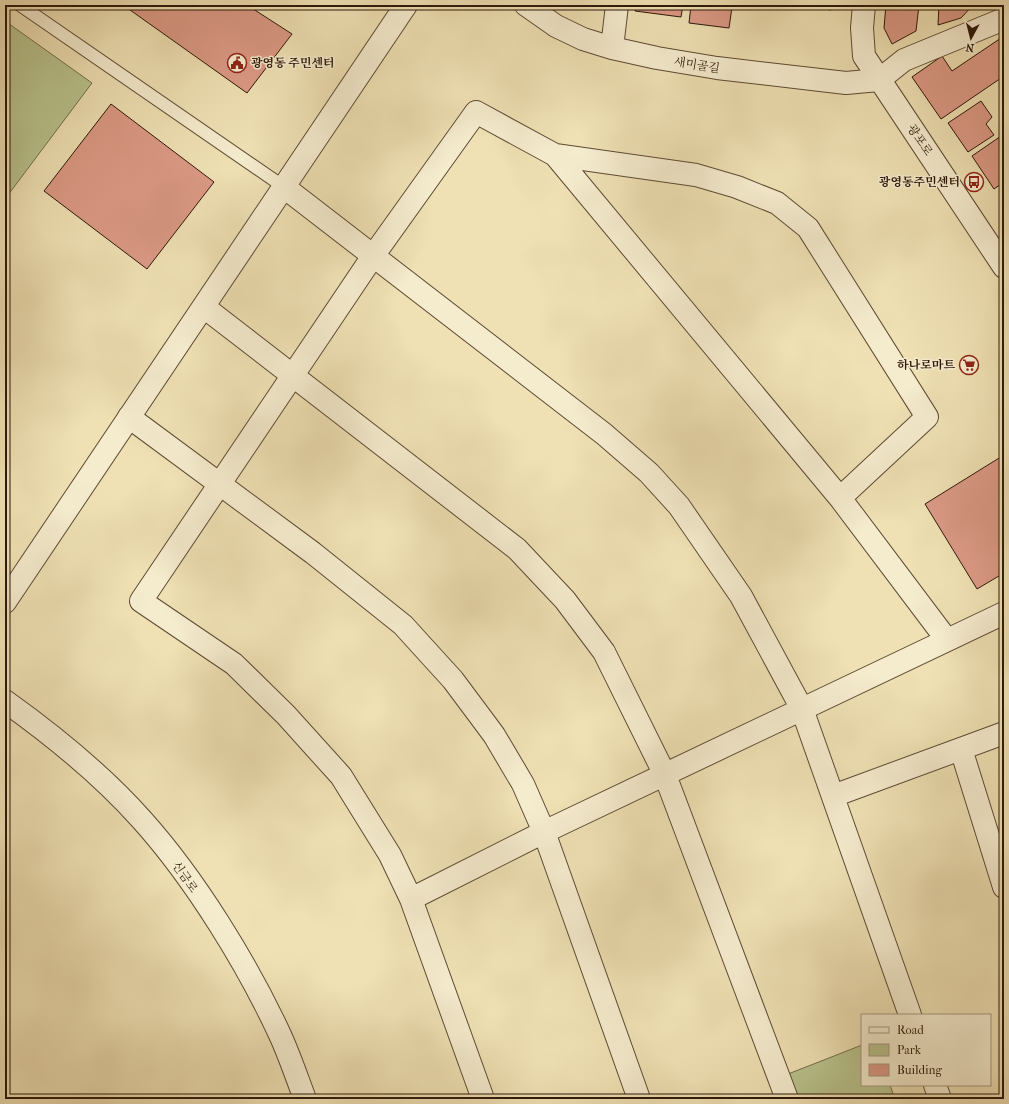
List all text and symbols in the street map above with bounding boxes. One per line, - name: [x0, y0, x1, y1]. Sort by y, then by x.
- north arrow: [951, 18, 991, 58]
- text: N: [964, 40, 975, 54]
- public building icon: 광영동 주민센터: [226, 52, 248, 74]
- street label: 새미골길: [673, 54, 721, 76]
- place label: 광영동 주민센터: [251, 56, 335, 70]
- street label: 광포로: [904, 122, 936, 159]
- bus stop icon: 광영동주민센터: [963, 171, 985, 193]
- place label: 광영동주민센터: [879, 175, 960, 189]
- supermarket icon: 하나로마트: [958, 354, 980, 376]
- place label: 하나로마트: [897, 358, 955, 372]
- street label: 신금로: [169, 859, 201, 896]
- legend: [861, 1014, 991, 1086]
- text: Road: [897, 1023, 924, 1037]
- text: Park: [897, 1043, 922, 1057]
- text: Building: [897, 1063, 942, 1077]

